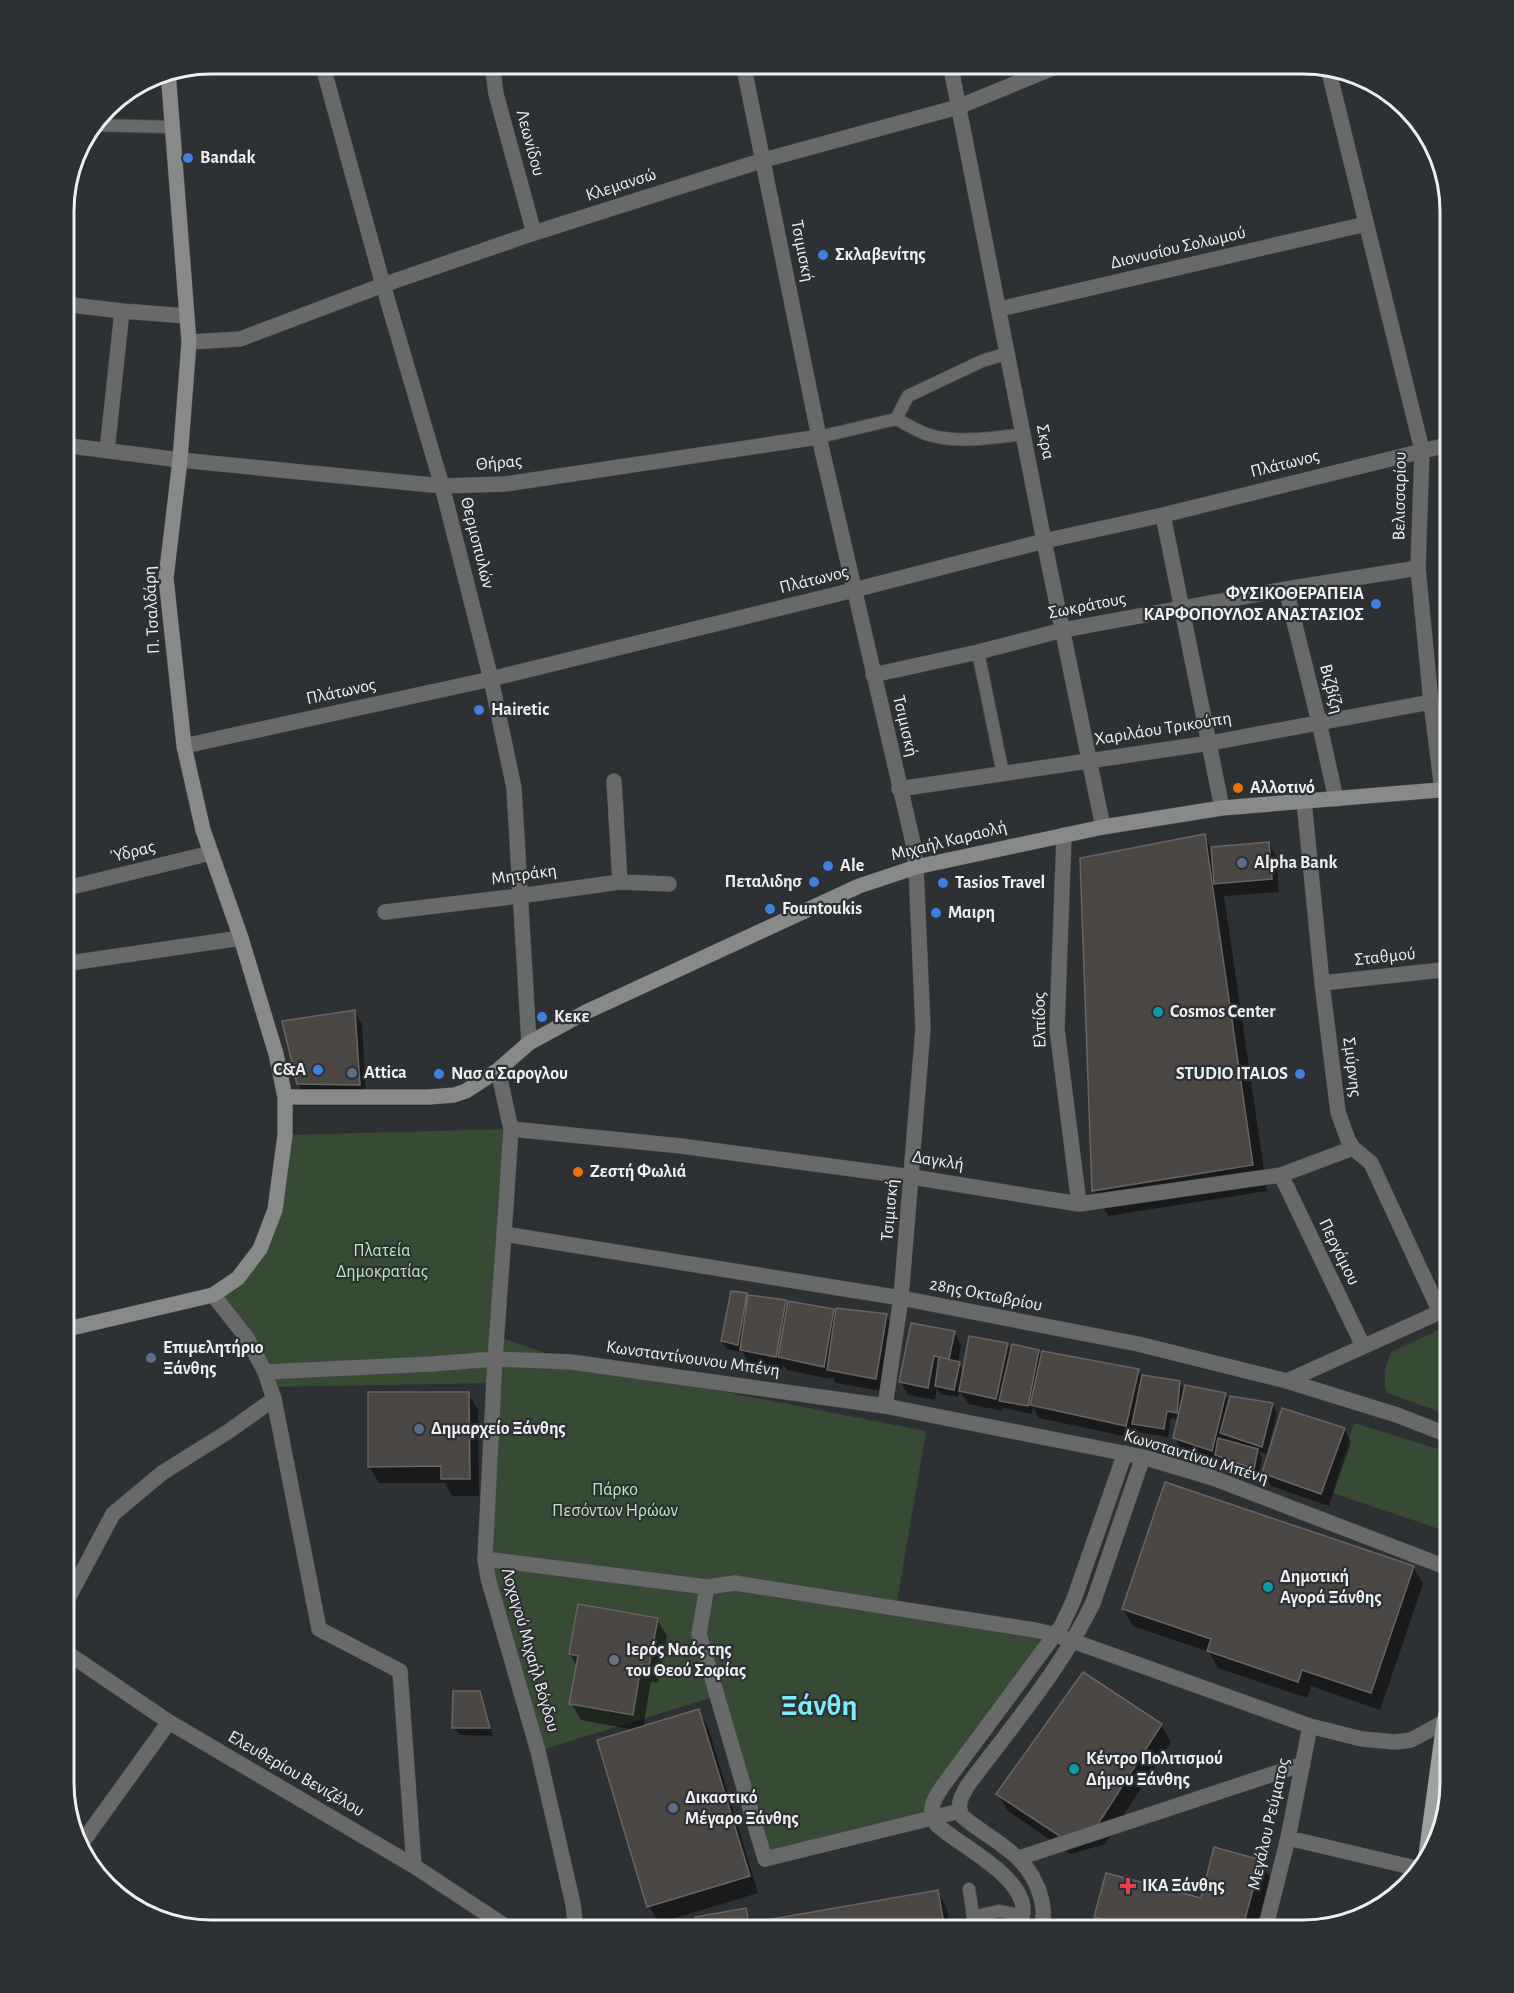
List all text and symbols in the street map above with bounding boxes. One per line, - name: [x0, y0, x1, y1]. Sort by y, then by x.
- street label: Λεωνίδου: [513, 108, 548, 178]
- place label: Bandak: [200, 149, 256, 167]
- marker: Bandak: [181, 151, 195, 165]
- street label: Κλεμανσώ: [584, 165, 658, 205]
- street label: Τσιμισκή: [787, 219, 817, 283]
- street label: Διονυσίου Σολωμού: [1108, 223, 1247, 272]
- place label: Σκλαβενίτης: [835, 245, 926, 264]
- marker: Σκλαβενίτης: [816, 248, 830, 262]
- street label: Σκρα: [1033, 423, 1057, 461]
- street label: Πλάτωνος: [1249, 447, 1321, 481]
- street label: Βελισσαρίου: [1389, 451, 1410, 541]
- street label: Θήρας: [475, 452, 523, 474]
- street label: Θερμοπυλών: [457, 495, 497, 591]
- street label: Πλάτωνος: [778, 563, 850, 597]
- street label: Π. Τσαλδάρη: [141, 566, 163, 654]
- place label: ΦΥΣΙΚΟΘΕΡΑΠΕΙΑ ΚΑΡΦΟΠΟΥΛΟΣ ΑΝΑΣΤΑΣΙΟΣ: [1144, 585, 1364, 624]
- street label: Σωκράτους: [1047, 590, 1127, 622]
- marker: ΦΥΣΙΚΟΘΕΡΑΠΕΙΑ ΚΑΡΦΟΠΟΥΛΟΣ ΑΝΑΣΤΑΣΙΟΣ: [1369, 597, 1383, 611]
- street label: Βιζβίζη: [1316, 662, 1347, 716]
- street label: Πλάτωνος: [305, 676, 377, 708]
- street label: Τσιμισκή: [889, 694, 921, 758]
- place label: Hairetic: [491, 701, 549, 719]
- marker: Hairetic: [472, 703, 486, 717]
- street label: Χαριλάου Τρικούπη: [1093, 709, 1233, 749]
- place label: Αλλοτινό: [1250, 778, 1315, 797]
- marker: Αλλοτινό: [1231, 781, 1245, 795]
- street label: Μιχαήλ Καραολή: [889, 818, 1009, 864]
- street label: Ύδρας: [109, 838, 157, 866]
- place label: Alpha Bank: [1254, 854, 1337, 872]
- marker: Alpha Bank: [1235, 856, 1249, 870]
- place label: Ale: [840, 857, 864, 875]
- marker: Ale: [821, 859, 835, 873]
- street label: Μητράκη: [490, 862, 558, 888]
- place label: Πεταλιδησ: [725, 873, 803, 891]
- place label: Tasios Travel: [955, 874, 1045, 892]
- marker: Πεταλιδησ: [807, 875, 821, 889]
- marker: Tasios Travel: [936, 876, 950, 890]
- place label: Fountoukis: [782, 900, 862, 918]
- marker: Fountoukis: [763, 902, 777, 916]
- place label: Μαιρη: [948, 904, 995, 922]
- marker: Μαιρη: [929, 906, 943, 920]
- street label: Σταθμού: [1353, 945, 1417, 969]
- street label: Ελπίδος: [1030, 992, 1049, 1048]
- place label: Cosmos Center: [1170, 1003, 1276, 1021]
- marker: Cosmos Center: [1151, 1005, 1165, 1019]
- place label: Κεκε: [554, 1008, 590, 1026]
- marker: Κεκε: [535, 1010, 549, 1024]
- street label: Σμύρνης: [1339, 1036, 1365, 1098]
- place label: C&A: [273, 1061, 306, 1079]
- marker: C&A: [311, 1063, 325, 1077]
- place label: Attica: [364, 1064, 407, 1082]
- place label: Νασ α Σαρογλου: [451, 1065, 568, 1083]
- place label: STUDIO ITALOS: [1176, 1065, 1288, 1083]
- marker: Attica: [345, 1066, 359, 1080]
- marker: Νασ α Σαρογλου: [432, 1067, 446, 1081]
- marker: STUDIO ITALOS: [1293, 1067, 1307, 1081]
- street label: Δαγκλή: [911, 1148, 965, 1174]
- place label: Ζεστή Φωλιά: [590, 1162, 687, 1181]
- marker: Ζεστή Φωλιά: [571, 1165, 585, 1179]
- street label: Τσιμισκή: [878, 1178, 902, 1242]
- street label: Περγάμου: [1315, 1216, 1363, 1288]
- park label: Πλατεία Δημοκρατίας: [336, 1241, 428, 1281]
- street label: 28ης Οκτωβρίου: [928, 1274, 1044, 1315]
- street label: Κωνσταντίνουνου Μπένη: [605, 1337, 781, 1380]
- place label: Επιμελητήριο Ξάνθης: [163, 1338, 264, 1378]
- marker: Επιμελητήριο Ξάνθης: [144, 1351, 158, 1365]
- place label: Δημαρχείο Ξάνθης: [431, 1419, 566, 1438]
- marker: Δημαρχείο Ξάνθης: [412, 1422, 426, 1436]
- street label: Κωνσταντίνου Μπένη: [1121, 1425, 1271, 1488]
- park label: Πάρκο Πεσόντων Ηρώων: [552, 1481, 678, 1520]
- street label: Λοχαγού Μιχαήλ Βόγδου: [498, 1566, 562, 1734]
- place label: Δημοτική Αγορά Ξάνθης: [1280, 1567, 1382, 1607]
- marker: Δημοτική Αγορά Ξάνθης: [1261, 1580, 1275, 1594]
- place label: Ιερός Ναός της του Θεού Σοφίας: [625, 1640, 746, 1680]
- marker: Ιερός Ναός της του Θεού Σοφίας: [607, 1653, 621, 1667]
- district label: Ξάνθη: [781, 1691, 857, 1721]
- street label: Ελευθερίου Βενιζέλου: [225, 1727, 368, 1820]
- place label: Κέντρο Πολιτισμού Δήμου Ξάνθης: [1086, 1749, 1223, 1789]
- street label: Μεγάλου Ρεύματος: [1245, 1756, 1293, 1892]
- marker: Κέντρο Πολιτισμού Δήμου Ξάνθης: [1067, 1762, 1081, 1776]
- place label: Δικαστικό Μέγαρο Ξάνθης: [685, 1788, 799, 1828]
- marker: Δικαστικό Μέγαρο Ξάνθης: [666, 1801, 680, 1815]
- place label: ΙΚΑ Ξάνθης: [1142, 1876, 1225, 1895]
- marker: ΙΚΑ Ξάνθης: [1119, 1877, 1137, 1895]

